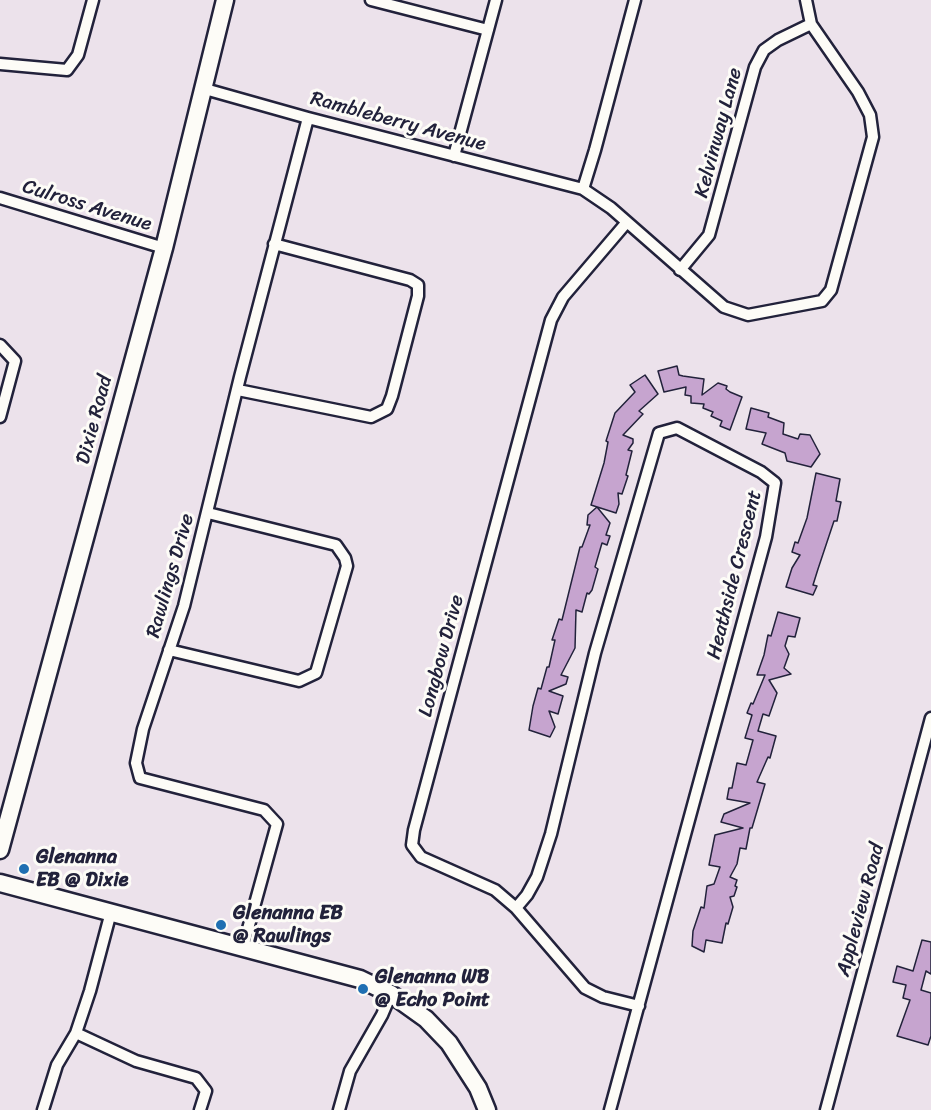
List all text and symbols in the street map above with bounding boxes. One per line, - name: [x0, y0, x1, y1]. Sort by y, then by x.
- street label: Kelvinway Lane: [690, 65, 748, 201]
- street label: Rambleberry Avenue: [308, 87, 488, 157]
- street label: Culross Avenue: [20, 175, 154, 237]
- street label: Dixie Road: [72, 373, 118, 467]
- street label: Heathside Crescent: [702, 488, 768, 662]
- street label: Rawlings Drive: [142, 511, 200, 641]
- street label: Longbow Drive: [414, 592, 470, 720]
- street label: Appleview Road: [832, 841, 890, 979]
- place label: Glenanna EB @ Dixie: [36, 846, 128, 893]
- marker: Glenanna EB @ Dixie: [17, 862, 31, 876]
- place label: Glenanna EB @ Rawlings: [233, 902, 343, 949]
- marker: Glenanna EB @ Rawlings: [214, 918, 228, 932]
- place label: Glenanna WB @ Echo Point: [375, 966, 490, 1013]
- marker: Glenanna WB @ Echo Point: [356, 982, 370, 996]

